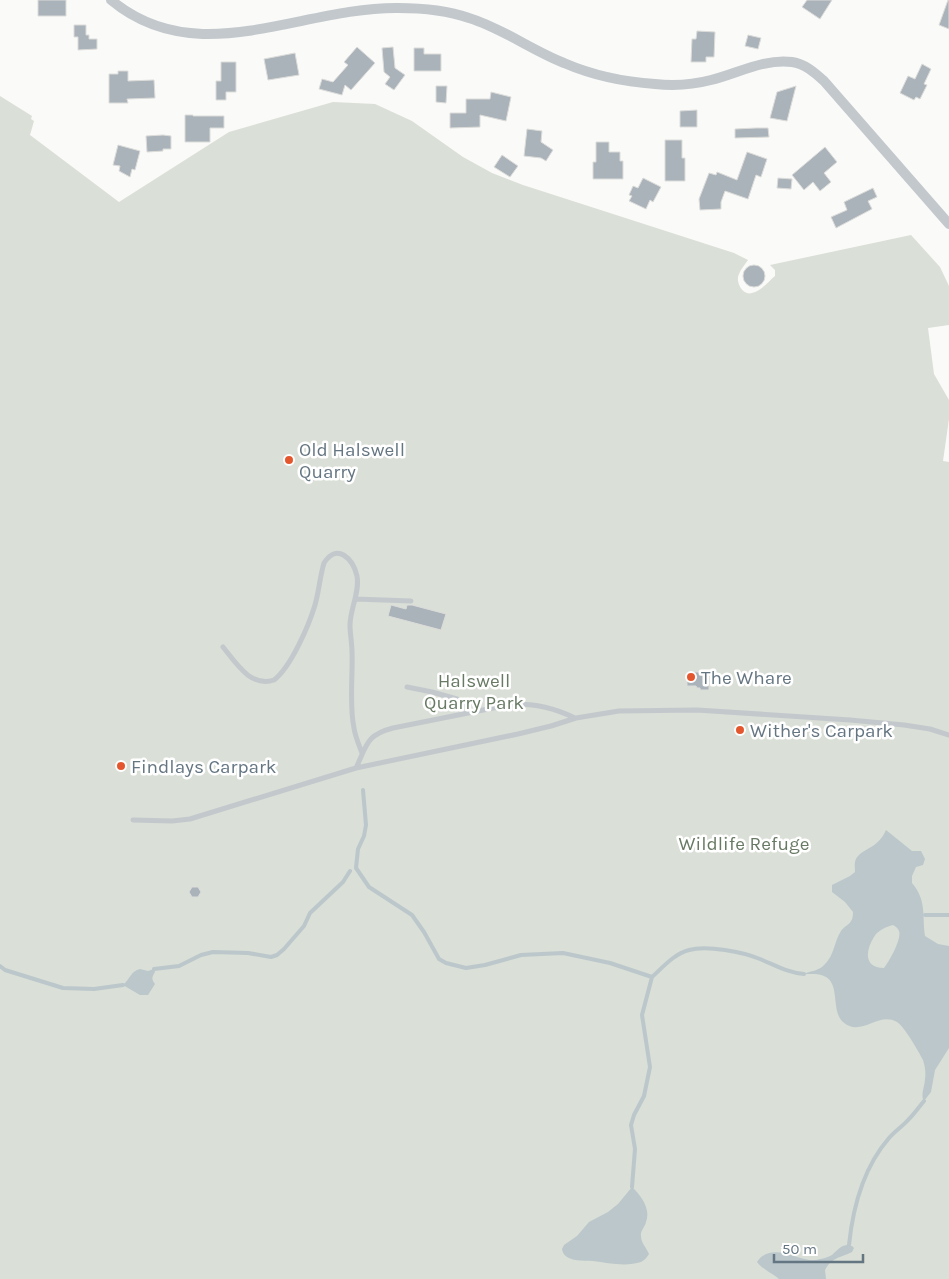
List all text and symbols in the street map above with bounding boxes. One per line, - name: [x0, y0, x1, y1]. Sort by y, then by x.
- place label: Old Halswell Quarry: [299, 439, 405, 483]
- marker: Old Halswell Quarry: [283, 454, 295, 466]
- place label: The Whare: [701, 667, 792, 689]
- park label: Halswell Quarry Park: [424, 670, 524, 714]
- marker: The Whare: [685, 671, 697, 683]
- place label: Wither's Carpark: [750, 720, 893, 742]
- marker: Wither's Carpark: [734, 724, 746, 736]
- place label: Findlays Carpark: [131, 756, 277, 778]
- marker: Findlays Carpark: [115, 760, 127, 772]
- park label: Wildlife Refuge: [679, 833, 809, 855]
- scale bar: [774, 1232, 863, 1264]
- text: 50 m: [782, 1240, 817, 1258]

